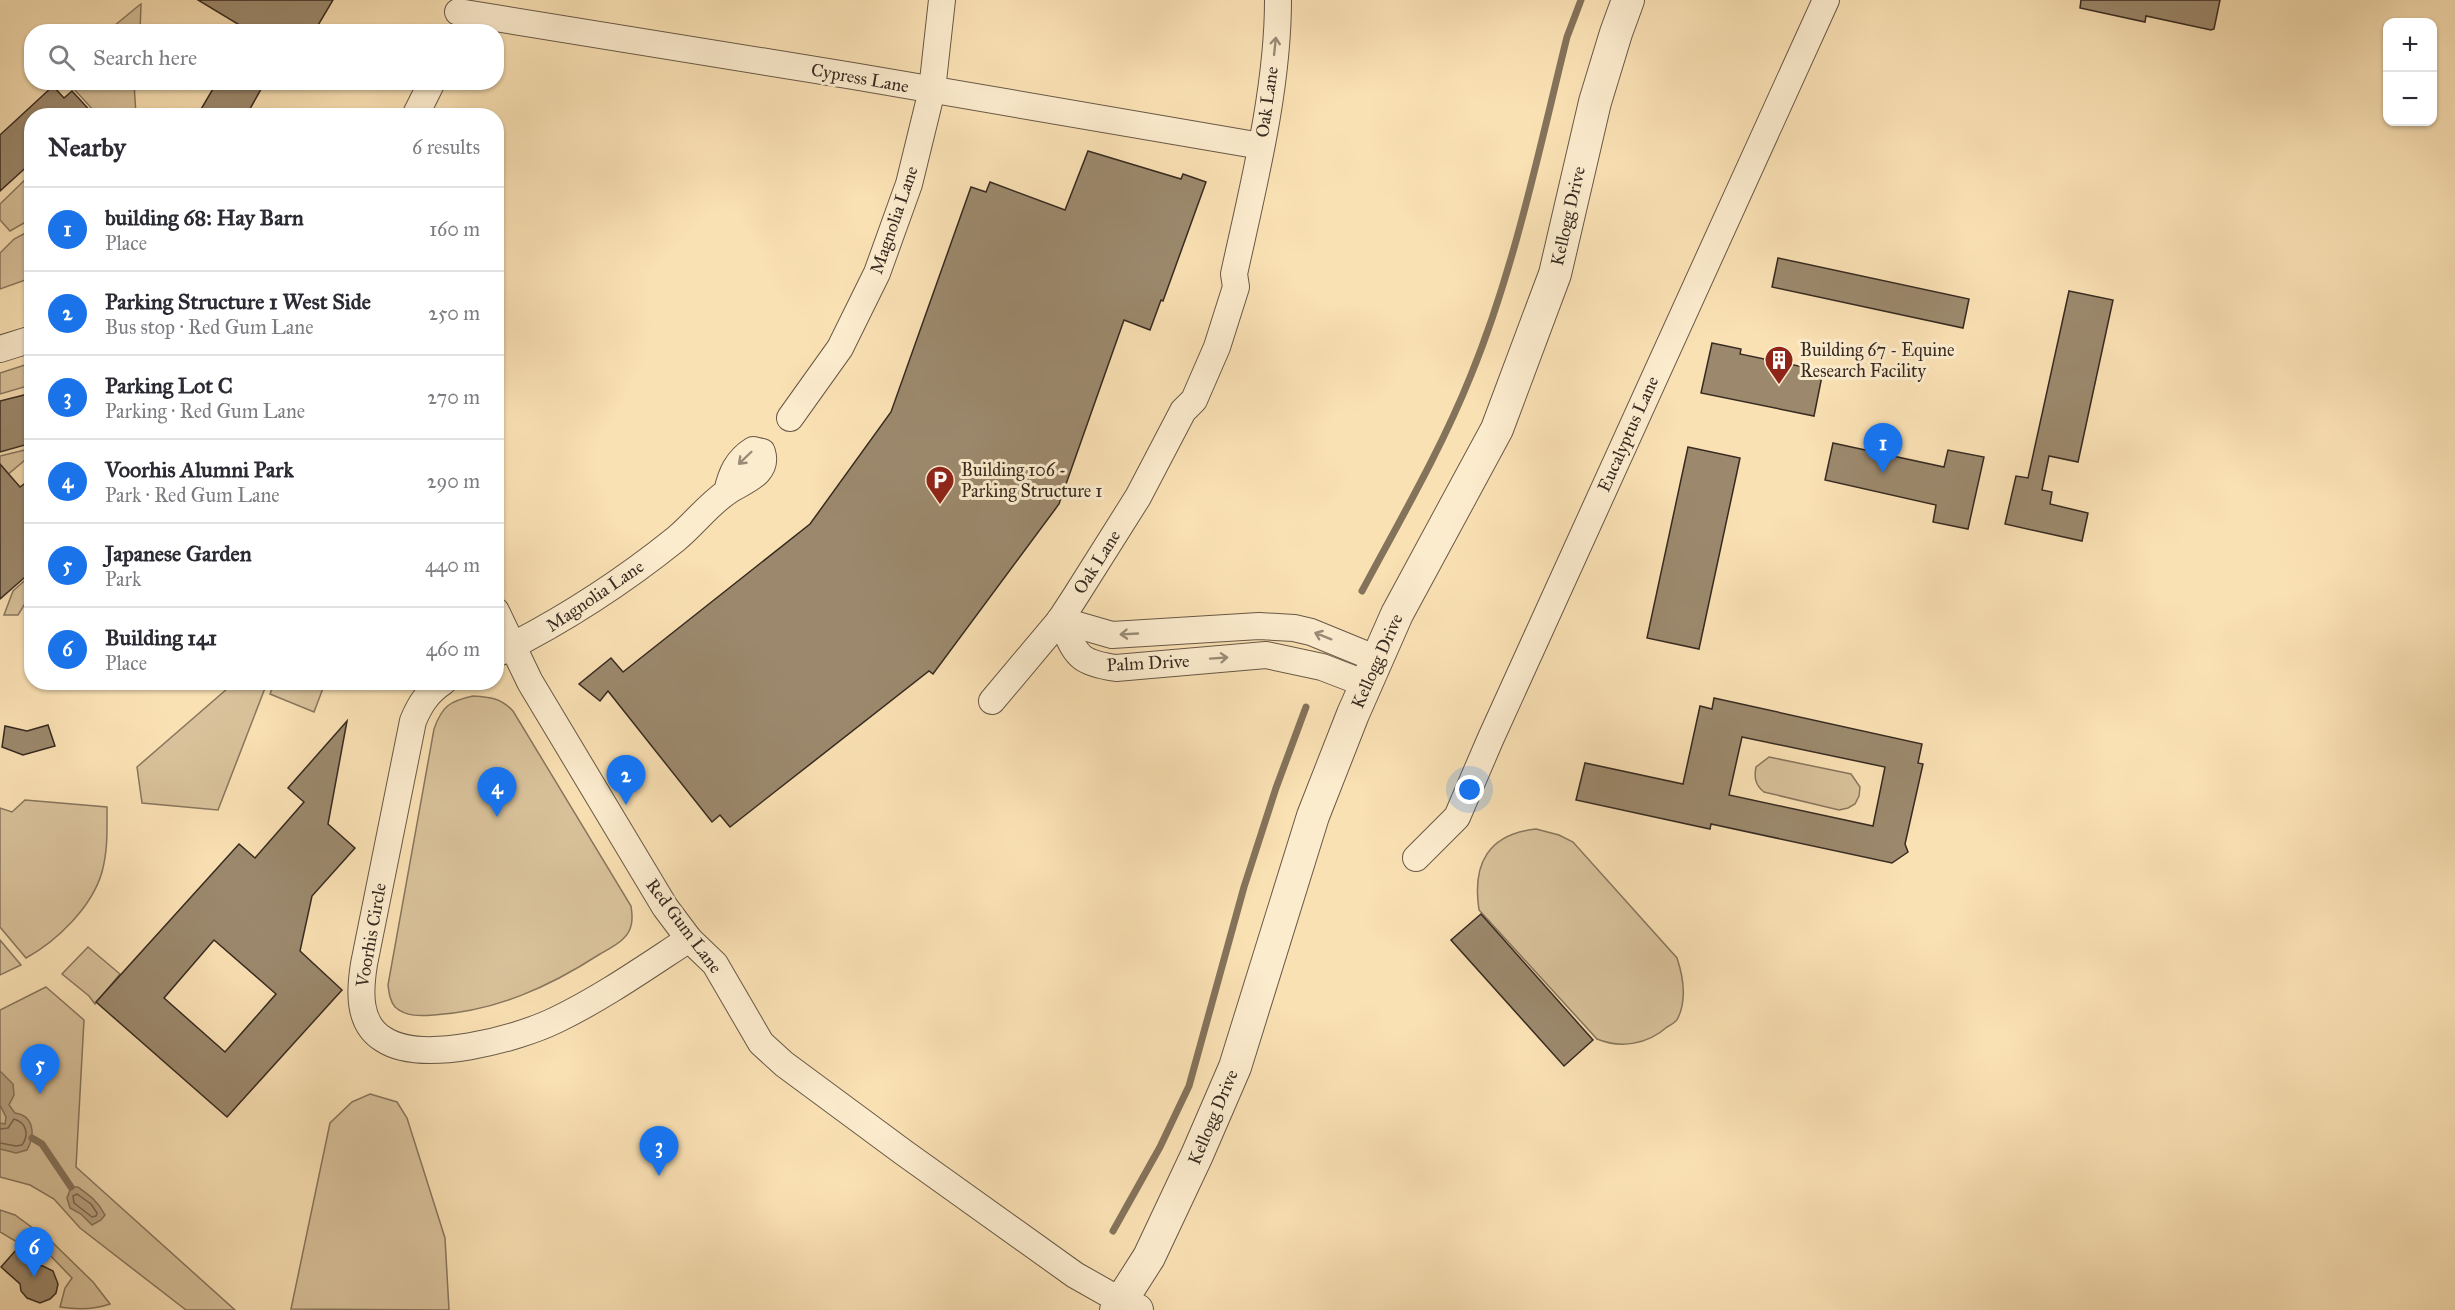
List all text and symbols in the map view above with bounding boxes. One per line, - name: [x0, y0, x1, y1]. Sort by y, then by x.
- map controls: [2383, 18, 2437, 126]
- button: +: [2383, 18, 2437, 72]
- search box: [24, 24, 504, 90]
- one-way arrow: [1270, 37, 1281, 56]
- icon: search: [45, 41, 78, 74]
- text: Search here: [93, 44, 197, 71]
- street label: Cypress Lane: [809, 59, 911, 97]
- street label: Oak Lane: [1251, 65, 1283, 139]
- button: −: [2383, 72, 2437, 126]
- text: Nearby: [48, 131, 126, 163]
- text: 6 results: [412, 135, 480, 159]
- street label: Magnolia Lane: [865, 163, 924, 277]
- street label: Kellogg Drive: [1546, 164, 1591, 268]
- text: building 68: Hay Barn: [105, 204, 304, 231]
- text: 1: [64, 217, 71, 241]
- text: 160 m: [429, 217, 480, 241]
- text: Place: [105, 231, 147, 255]
- text: Parking Structure 1 West Side: [105, 288, 371, 315]
- text: 2: [63, 301, 72, 325]
- text: 250 m: [428, 301, 480, 325]
- text: Bus stop · Red Gum Lane: [105, 315, 313, 339]
- place label: Building 67 - Equine Research Facility: [1800, 339, 1955, 382]
- building icon: Building 67 - Equine Research Facility: [1763, 344, 1795, 386]
- text: Parking Lot C: [105, 372, 233, 399]
- street label: Eucalyptus Lane: [1593, 373, 1663, 495]
- text: 3: [64, 385, 72, 409]
- text: 270 m: [427, 385, 480, 409]
- text: Parking · Red Gum Lane: [105, 399, 305, 423]
- pin: 1: [1864, 424, 1902, 473]
- one-way arrow: [737, 450, 752, 465]
- text: Voorhis Alumni Park: [105, 456, 294, 483]
- place label: Building 106 - Parking Structure 1: [961, 459, 1102, 503]
- parking icon: Building 106 - Parking Structure 1: [924, 464, 956, 506]
- text: 4: [62, 469, 73, 493]
- text: 290 m: [427, 469, 480, 493]
- text: Park · Red Gum Lane: [105, 483, 280, 507]
- street label: Oak Lane: [1069, 526, 1125, 598]
- text: Japanese Garden: [105, 540, 252, 567]
- text: 5: [63, 553, 72, 577]
- text: 440 m: [425, 553, 480, 577]
- street label: Magnolia Lane: [542, 555, 648, 638]
- text: Park: [105, 567, 141, 591]
- street label: Kellogg Drive: [1346, 610, 1409, 712]
- text: Building 141: [105, 624, 217, 651]
- one-way arrow: [1120, 628, 1140, 639]
- one-way arrow: [1314, 630, 1333, 641]
- text: 6: [62, 637, 73, 661]
- text: 460 m: [426, 637, 480, 661]
- street label: Palm Drive: [1106, 650, 1190, 676]
- text: Place: [105, 651, 147, 675]
- one-way arrow: [1209, 653, 1229, 664]
- pin: 2: [606, 756, 646, 805]
- pin: 4: [478, 768, 516, 817]
- your location: [1455, 775, 1484, 804]
- street label: Red Gum Lane: [641, 874, 727, 978]
- street label: Voorhis Circle: [351, 881, 391, 990]
- pin: 5: [20, 1044, 60, 1094]
- street label: Kellogg Drive: [1183, 1066, 1244, 1168]
- pin: 3: [640, 1126, 678, 1176]
- pin: 6: [15, 1228, 54, 1277]

